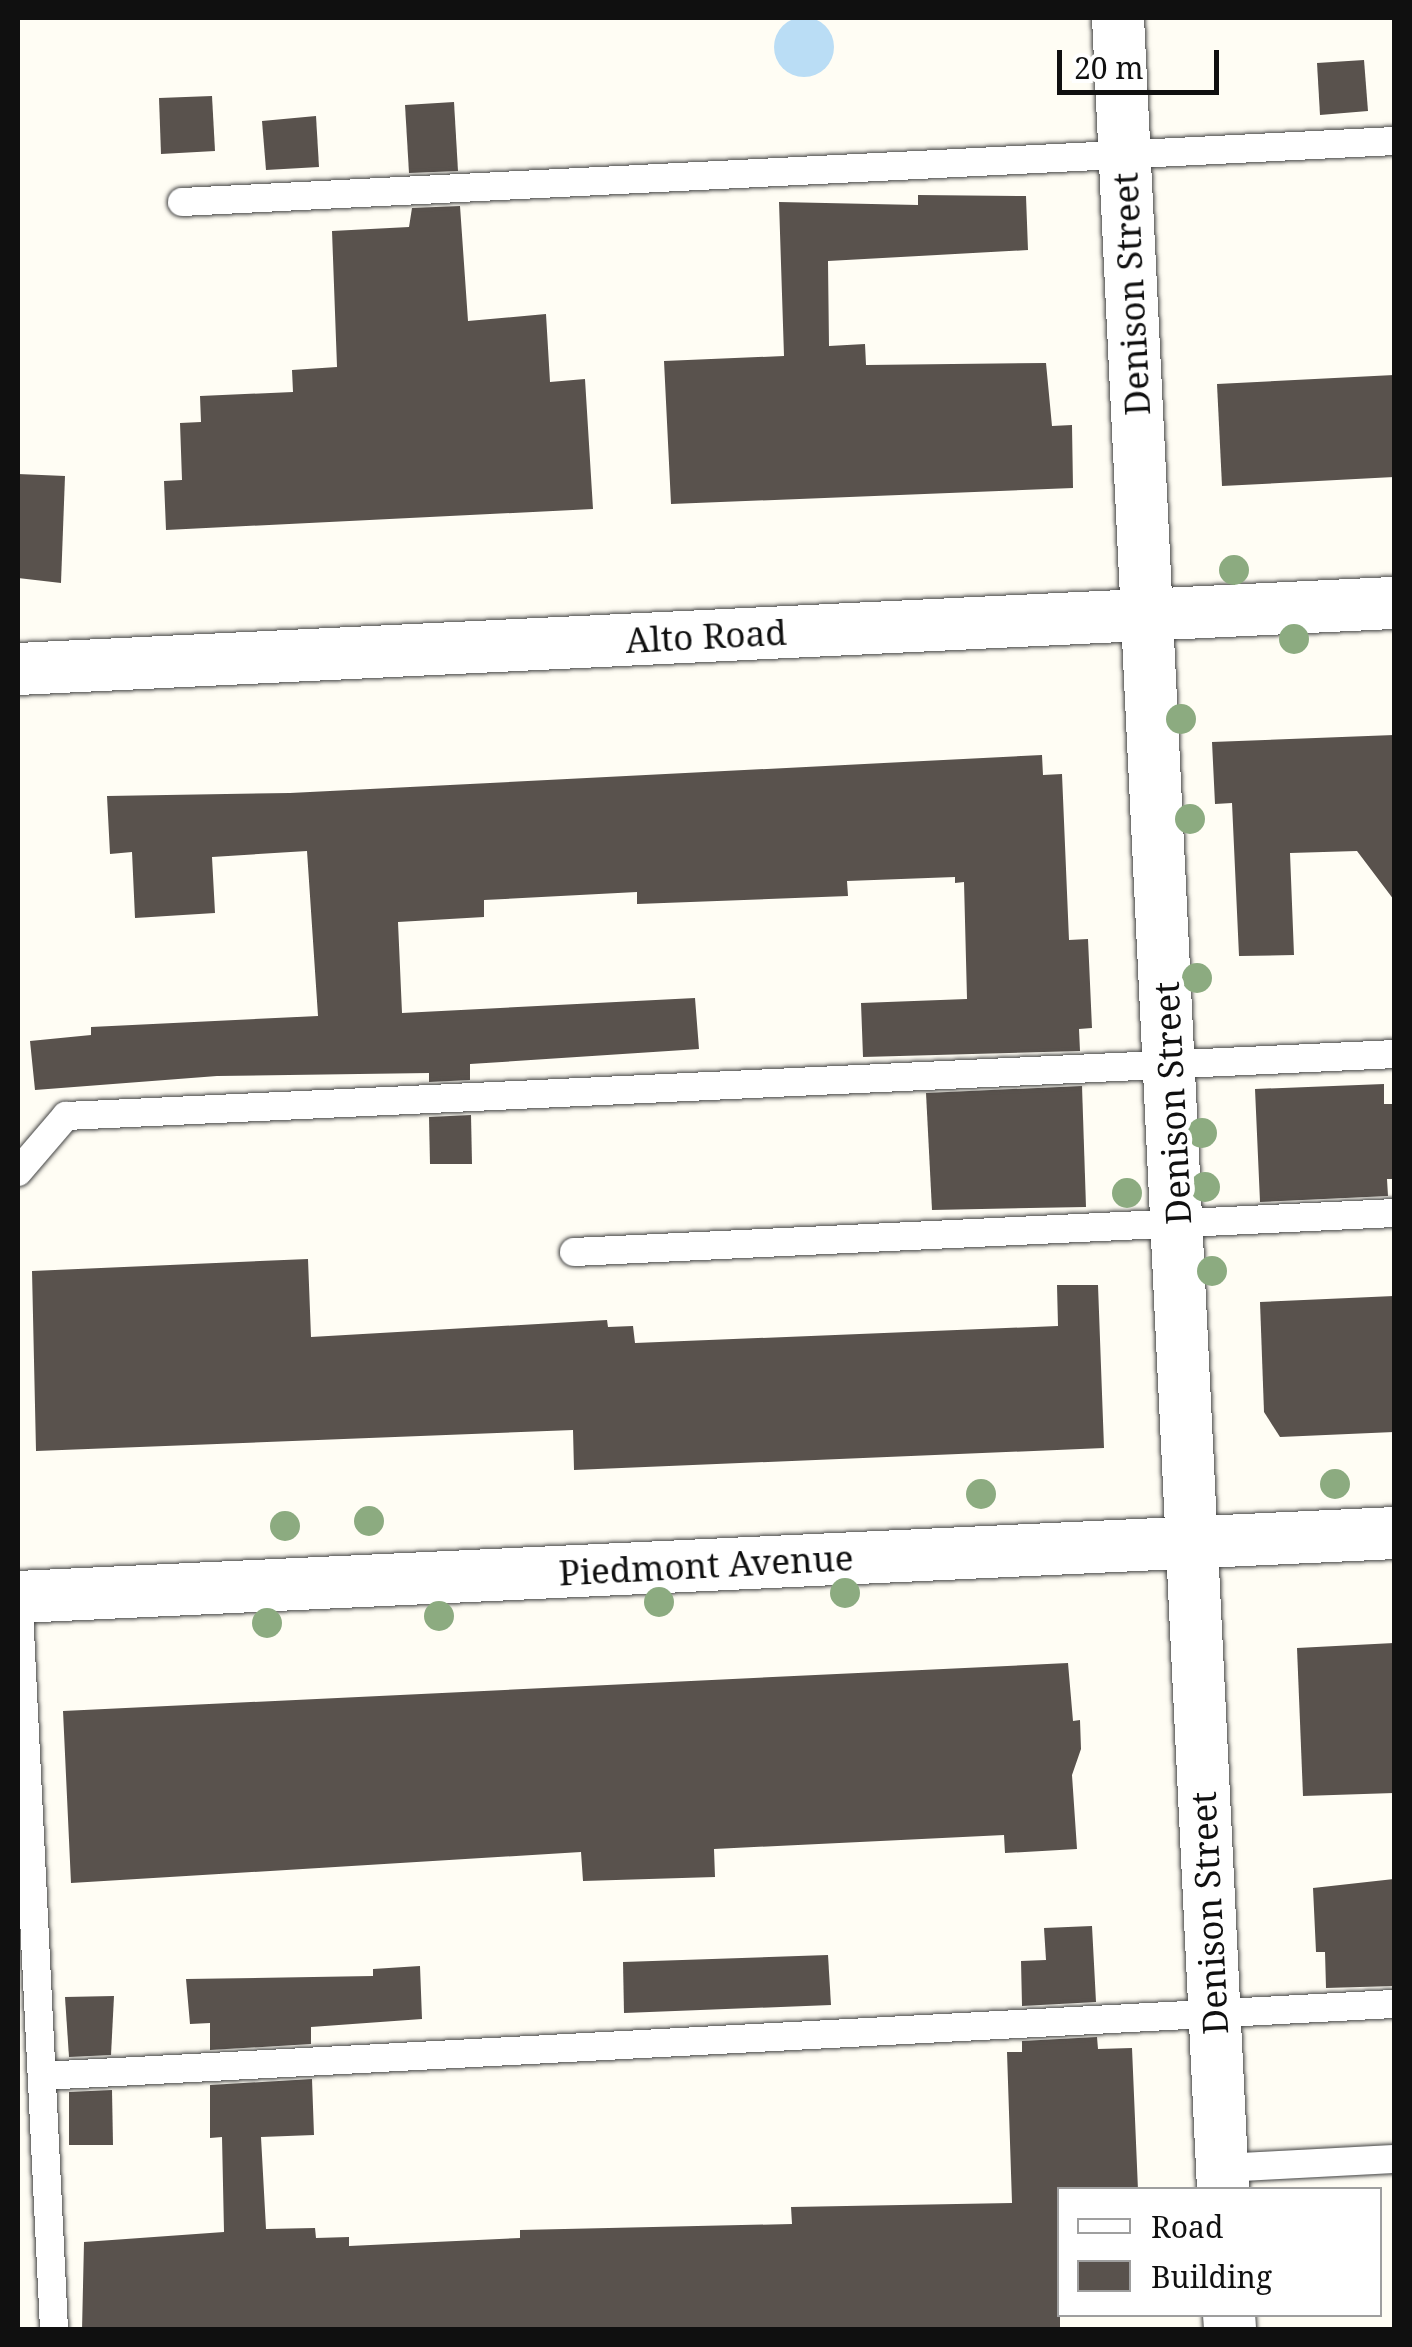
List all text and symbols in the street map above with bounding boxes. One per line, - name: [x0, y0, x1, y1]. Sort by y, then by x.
- scale bar: [1062, 30, 1224, 92]
- text: 20 m: [1074, 47, 1144, 88]
- street label: Denison Street: [1104, 171, 1158, 417]
- street label: Alto Road: [624, 611, 788, 661]
- street label: Denison Street: [1145, 980, 1199, 1226]
- street label: Piedmont Avenue: [558, 1536, 854, 1594]
- street label: Denison Street: [1182, 1790, 1236, 2036]
- legend: [1057, 2187, 1382, 2317]
- text: Road: [1151, 2206, 1223, 2247]
- text: Building: [1151, 2256, 1272, 2297]

